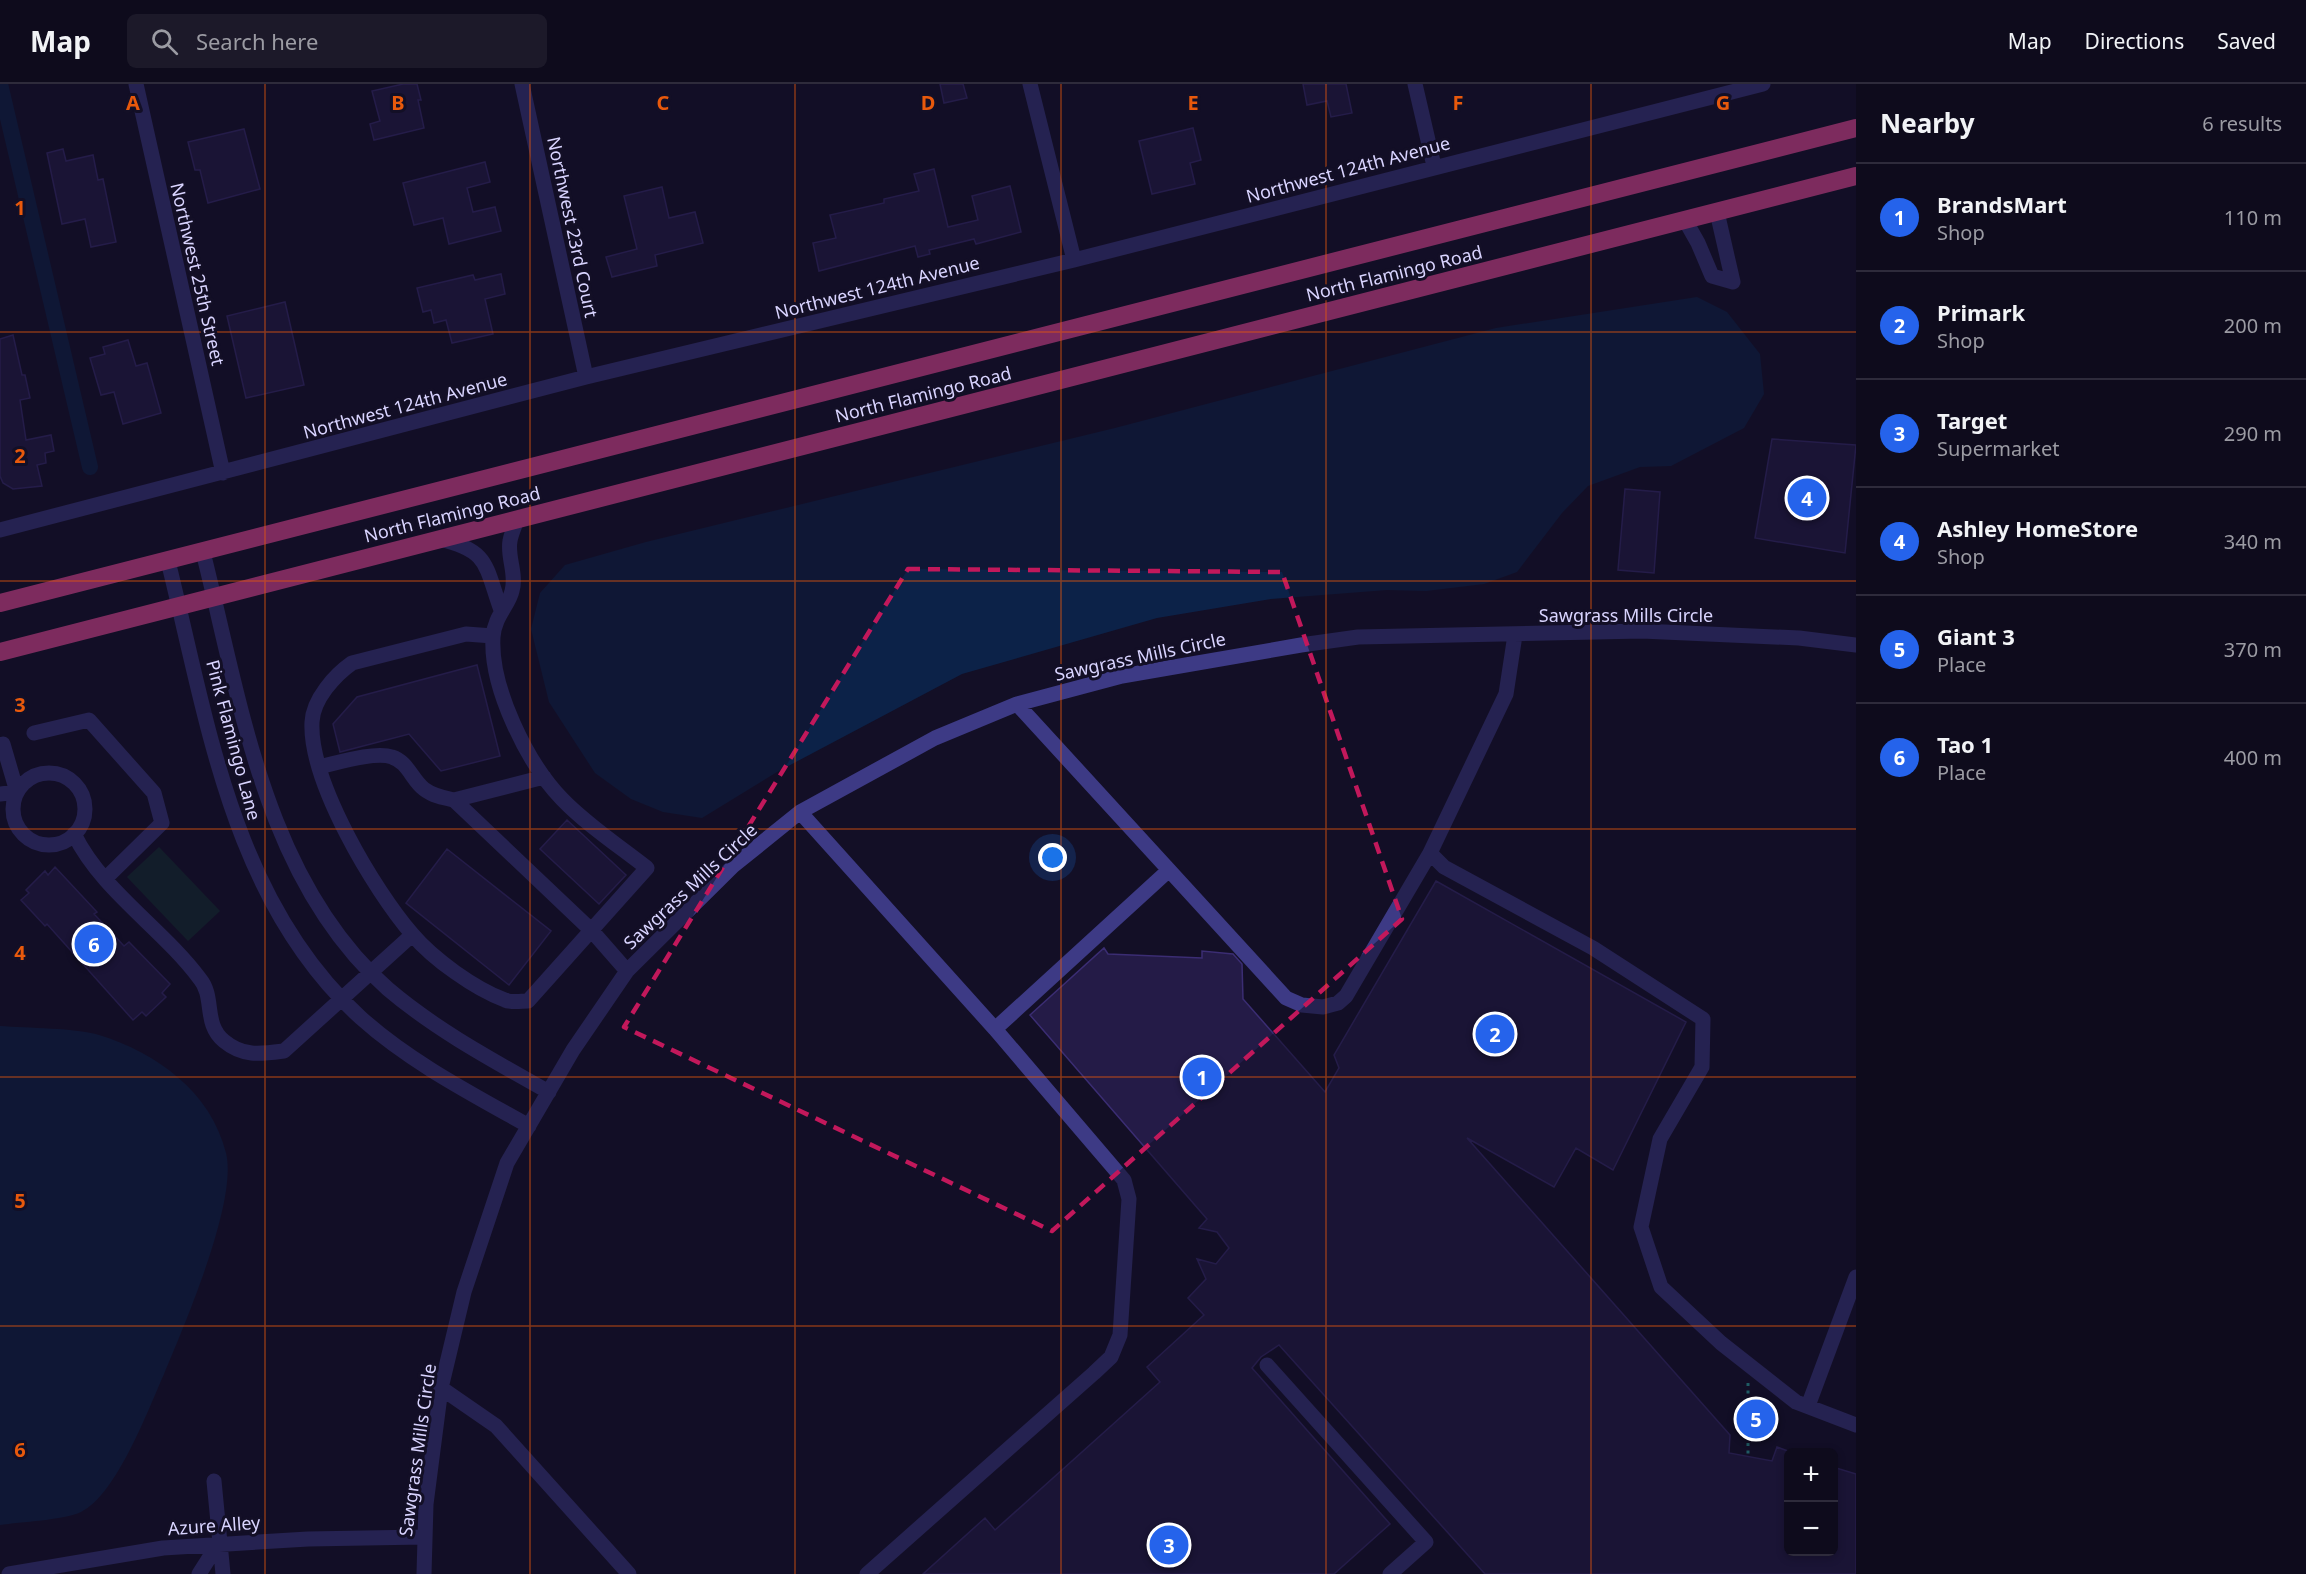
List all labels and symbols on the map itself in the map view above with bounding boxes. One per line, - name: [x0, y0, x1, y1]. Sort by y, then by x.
- text: A: [126, 89, 140, 116]
- text: B: [391, 89, 405, 116]
- text: C: [657, 89, 670, 116]
- text: D: [921, 89, 935, 116]
- text: E: [1187, 89, 1199, 116]
- text: F: [1453, 89, 1463, 116]
- text: G: [1716, 89, 1730, 116]
- street label: Northwest 124th Avenue: [1243, 130, 1453, 208]
- street label: Northwest 23rd Court: [542, 134, 604, 320]
- street label: Northwest 25th Street: [165, 180, 231, 368]
- text: 1: [14, 194, 26, 221]
- street label: North Flamingo Road: [1303, 239, 1485, 307]
- street label: Northwest 124th Avenue: [772, 250, 982, 324]
- street label: North Flamingo Road: [832, 360, 1014, 428]
- street label: Northwest 124th Avenue: [300, 366, 510, 444]
- text: 2: [14, 442, 26, 469]
- pin: 4: [1788, 476, 1826, 520]
- street label: North Flamingo Road: [361, 480, 543, 548]
- street label: Sawgrass Mills Circle: [1539, 603, 1713, 627]
- street label: Sawgrass Mills Circle: [1052, 626, 1228, 686]
- street label: Pink Flamingo Lane: [201, 657, 267, 823]
- text: 3: [14, 691, 26, 718]
- street label: Sawgrass Mills Circle: [618, 818, 762, 954]
- your location: [1038, 843, 1067, 872]
- pin: 6: [74, 922, 113, 966]
- text: 4: [14, 939, 26, 966]
- pin: 2: [1476, 1012, 1514, 1056]
- pin: 1: [1182, 1054, 1222, 1100]
- text: 5: [14, 1187, 26, 1214]
- street label: Sawgrass Mills Circle: [393, 1362, 441, 1538]
- pin: 5: [1736, 1396, 1776, 1442]
- text: 6: [14, 1436, 26, 1463]
- street label: Azure Alley: [167, 1510, 262, 1540]
- pin: 3: [1150, 1522, 1188, 1568]

